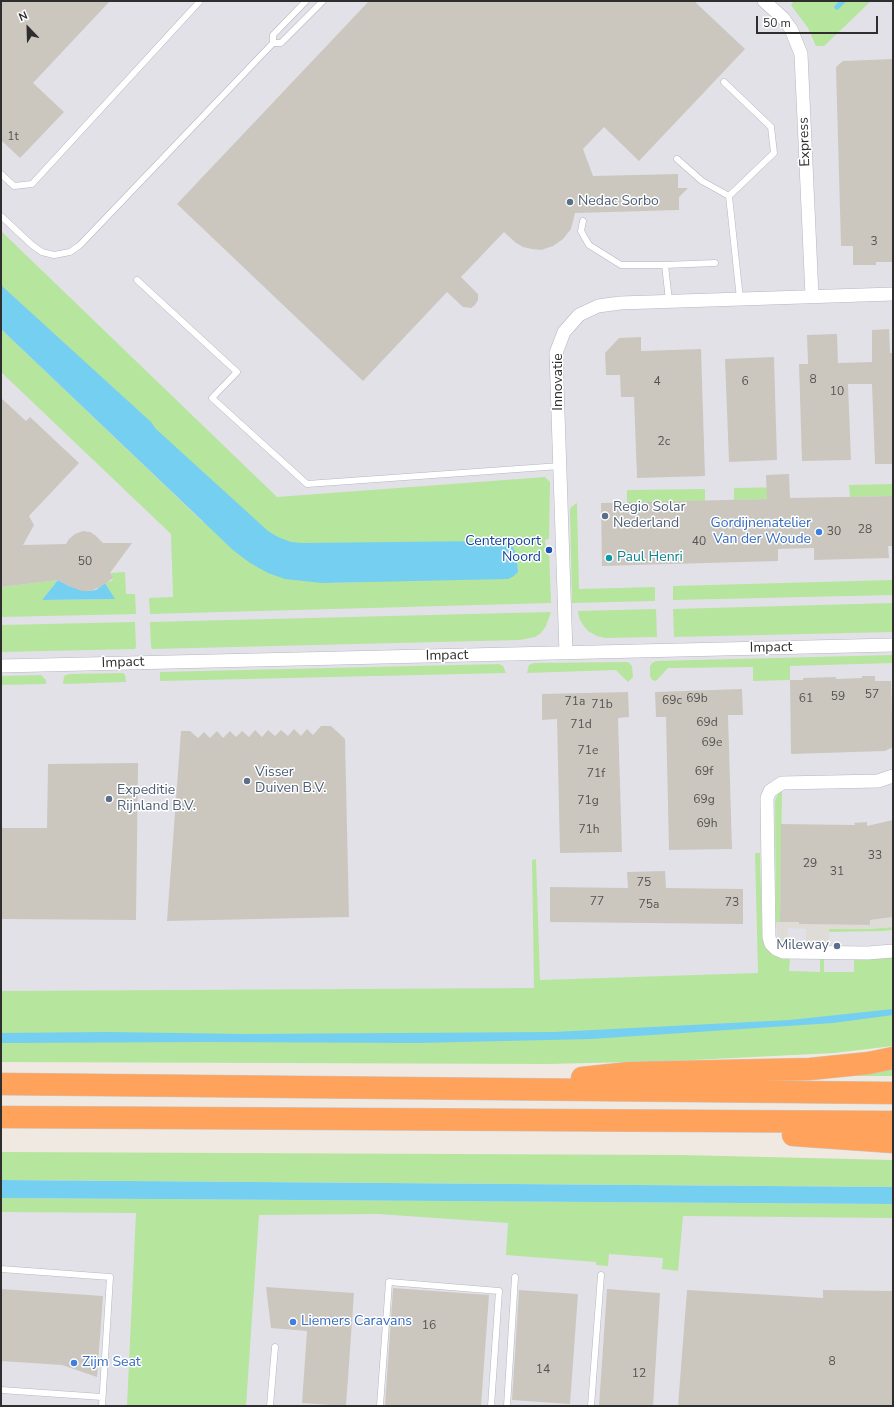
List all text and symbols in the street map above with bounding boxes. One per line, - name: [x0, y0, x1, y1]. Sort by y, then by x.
- north arrow: [8, 8, 48, 48]
- text: N: [16, 8, 30, 25]
- scale bar: [758, 8, 880, 34]
- text: 50 m: [763, 15, 791, 31]
- street label: Express: [796, 117, 814, 167]
- house number: 1t: [7, 130, 19, 144]
- place label: Nedac Sorbo: [578, 194, 659, 210]
- marker: Nedac Sorbo: [565, 197, 575, 207]
- house number: 3: [870, 235, 878, 249]
- street label: Innovatie: [551, 353, 567, 411]
- house number: 8: [809, 373, 817, 387]
- house number: 4: [653, 375, 661, 389]
- house number: 6: [741, 375, 749, 389]
- house number: 10: [830, 385, 844, 399]
- house number: 2c: [658, 435, 670, 449]
- place label: Regio Solar Nederland: [613, 500, 685, 532]
- marker: Regio Solar Nederland: [600, 511, 610, 521]
- place label: Gordijnenatelier Van der Woude: [711, 516, 811, 548]
- house number: 28: [858, 523, 872, 537]
- house number: 30: [827, 525, 841, 539]
- marker: Gordijnenatelier Van der Woude: [814, 527, 824, 537]
- place label: Centerpoort Noord: [465, 534, 541, 566]
- house number: 40: [692, 535, 706, 549]
- marker: Centerpoort Noord: [544, 545, 554, 555]
- place label: Paul Henri: [617, 550, 683, 566]
- marker: Paul Henri: [604, 553, 614, 563]
- house number: 50: [78, 555, 92, 569]
- street label: Impact: [750, 639, 792, 657]
- street label: Impact: [426, 647, 468, 665]
- street label: Impact: [101, 654, 145, 672]
- house number: 57: [865, 688, 879, 702]
- house number: 59: [831, 690, 845, 704]
- house number: 69b: [686, 692, 708, 706]
- house number: 61: [799, 692, 813, 706]
- house number: 69c: [662, 694, 682, 708]
- house number: 71a: [565, 695, 585, 709]
- house number: 71b: [591, 698, 613, 712]
- house number: 69d: [696, 716, 718, 730]
- house number: 71d: [570, 718, 592, 732]
- house number: 69e: [702, 736, 722, 750]
- house number: 71e: [578, 744, 598, 758]
- place label: Visser Duiven B.V.: [255, 765, 326, 798]
- house number: 69f: [695, 765, 713, 779]
- house number: 71f: [587, 767, 605, 781]
- marker: Visser Duiven B.V.: [242, 776, 252, 786]
- place label: Expeditie Rijnland B.V.: [117, 783, 196, 816]
- house number: 69g: [693, 793, 715, 807]
- marker: Expeditie Rijnland B.V.: [104, 794, 114, 804]
- house number: 71g: [577, 794, 599, 808]
- house number: 69h: [696, 817, 718, 831]
- house number: 71h: [578, 823, 600, 837]
- house number: 33: [868, 849, 882, 863]
- house number: 29: [803, 857, 817, 871]
- house number: 31: [830, 865, 844, 879]
- house number: 75: [637, 876, 651, 890]
- house number: 77: [590, 895, 604, 909]
- house number: 73: [725, 896, 739, 910]
- house number: 75a: [639, 898, 659, 912]
- place label: Mileway: [776, 938, 829, 954]
- marker: Mileway: [832, 941, 842, 951]
- place label: Liemers Caravans: [301, 1314, 412, 1330]
- marker: Liemers Caravans: [288, 1317, 298, 1327]
- house number: 16: [422, 1319, 436, 1333]
- place label: Zijm Seat: [82, 1355, 141, 1371]
- house number: 8: [828, 1355, 836, 1369]
- marker: Zijm Seat: [69, 1358, 79, 1368]
- house number: 14: [536, 1363, 550, 1377]
- house number: 12: [632, 1367, 646, 1381]

